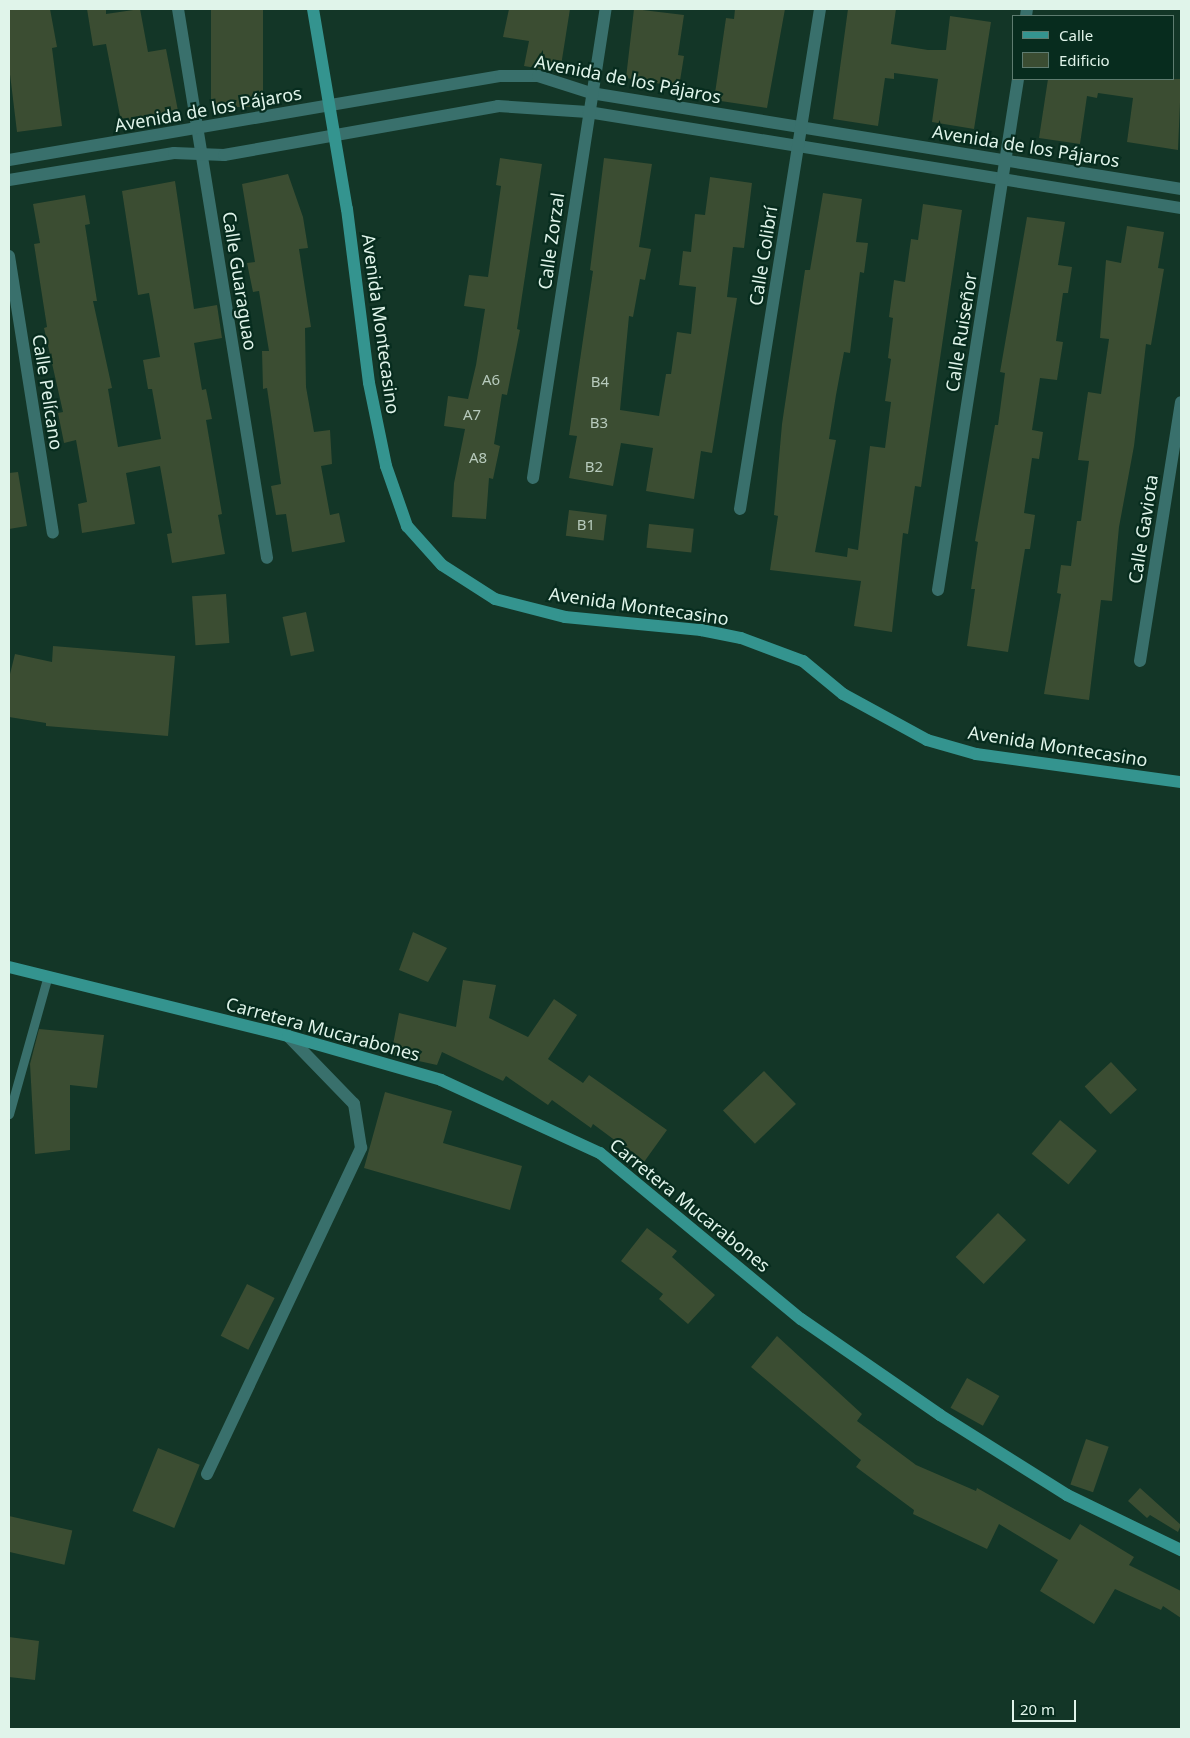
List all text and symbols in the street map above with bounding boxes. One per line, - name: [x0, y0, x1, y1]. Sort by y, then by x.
- legend: [1012, 15, 1175, 80]
- text: Calle: [1059, 25, 1093, 45]
- street label: Avenida de los Pájaros: [533, 50, 723, 108]
- text: Edificio: [1059, 50, 1110, 70]
- street label: Avenida de los Pájaros: [113, 82, 303, 136]
- street label: Avenida de los Pájaros: [931, 121, 1121, 171]
- street label: Calle Zorzal: [534, 191, 568, 291]
- street label: Calle Colibrí: [744, 205, 782, 307]
- street label: Calle Guaraguao: [218, 210, 262, 352]
- street label: Avenida Montecasino: [358, 233, 404, 415]
- street label: Calle Ruiseñor: [941, 271, 981, 393]
- street label: Calle Pelícano: [28, 333, 68, 451]
- house number: A6: [482, 371, 500, 389]
- house number: B4: [591, 373, 609, 391]
- house number: A7: [463, 406, 481, 424]
- house number: B3: [590, 414, 608, 432]
- house number: A8: [469, 449, 487, 467]
- house number: B2: [585, 458, 603, 476]
- street label: Calle Gaviota: [1124, 473, 1162, 585]
- house number: B1: [577, 516, 595, 534]
- street label: Avenida Montecasino: [548, 583, 730, 629]
- street label: Avenida Montecasino: [967, 721, 1149, 771]
- street label: Carretera Mucarabones: [224, 993, 422, 1065]
- street label: Carretera Mucarabones: [606, 1134, 774, 1276]
- scale bar: [1015, 1690, 1079, 1722]
- text: 20 m: [1020, 1699, 1055, 1719]

